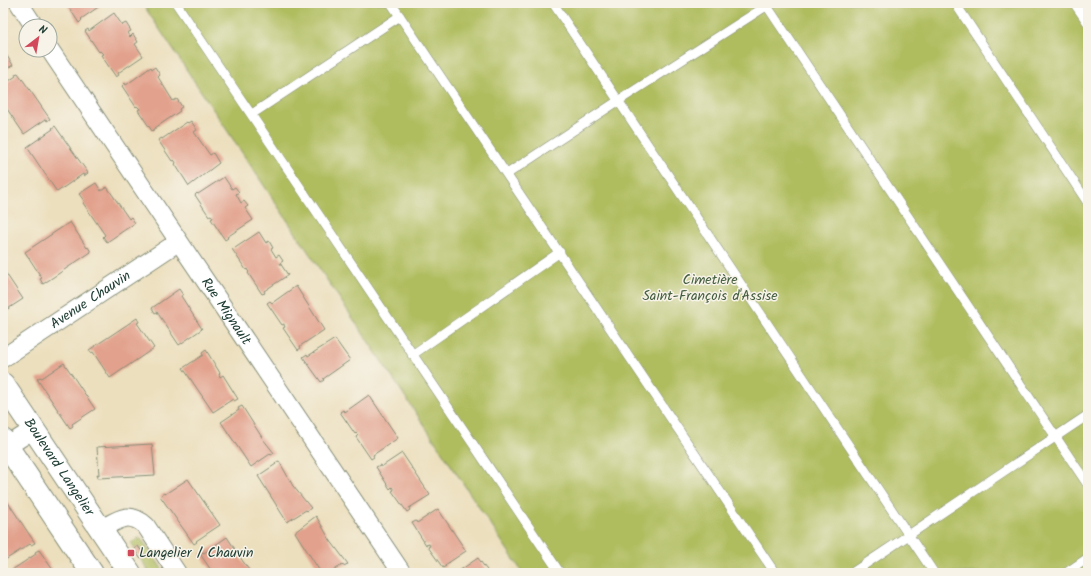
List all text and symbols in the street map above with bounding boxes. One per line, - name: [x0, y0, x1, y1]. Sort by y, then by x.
- north arrow: [18, 18, 58, 58]
- text: N: [35, 21, 50, 40]
- street label: Avenue Chauvin: [46, 265, 135, 335]
- park label: Cimetière Saint-François d'Assise: [642, 269, 778, 307]
- street label: Rue Mignault: [195, 273, 257, 350]
- street label: Boulevard Langelier: [18, 414, 100, 522]
- place label: Langelier / Chauvin: [139, 542, 253, 564]
- marker: Langelier / Chauvin: [126, 548, 136, 558]

